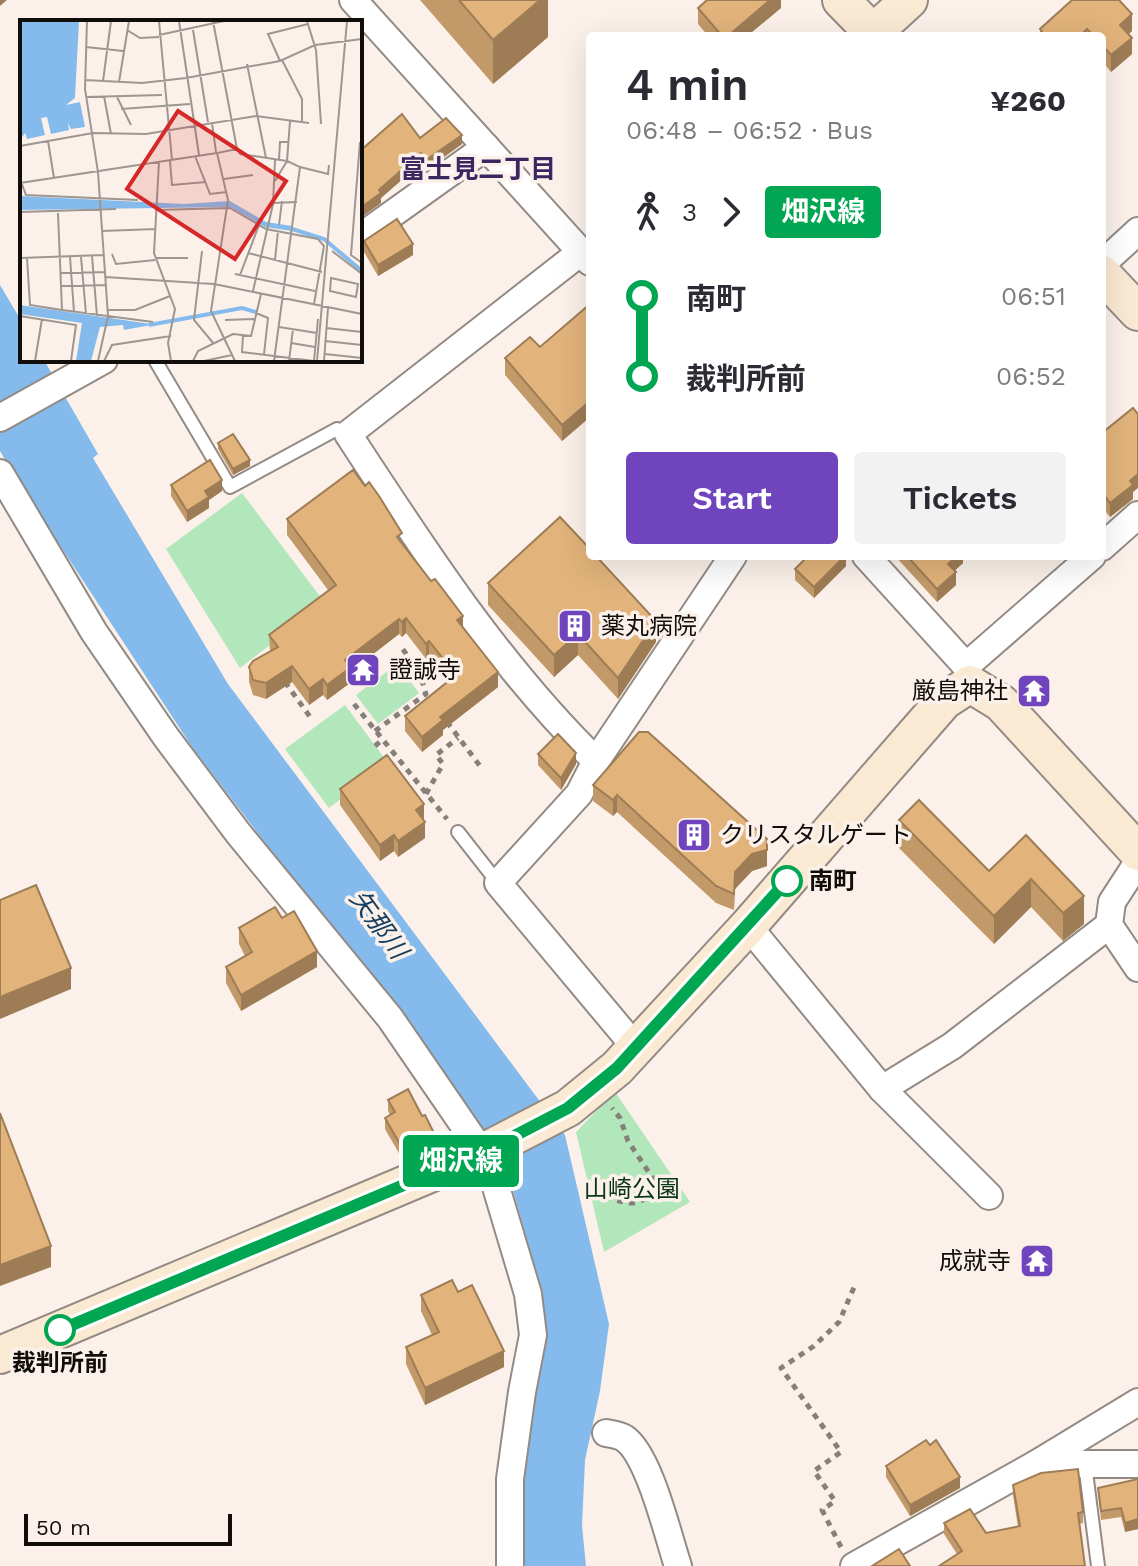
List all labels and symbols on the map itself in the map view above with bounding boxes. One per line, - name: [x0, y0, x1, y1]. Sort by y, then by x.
- inset map: [20, 20, 362, 362]
- district label: 富士見二丁目: [400, 154, 556, 184]
- building icon: 薬丸病院: [556, 607, 594, 645]
- place label: 薬丸病院: [601, 612, 697, 640]
- temple icon: 證誠寺: [344, 651, 382, 689]
- place label: 證誠寺: [389, 656, 461, 684]
- temple icon: 厳島神社: [1015, 672, 1053, 710]
- place label: 厳島神社: [912, 677, 1008, 705]
- building icon: クリスタルゲート: [675, 816, 713, 854]
- place label: クリスタルゲート: [720, 821, 912, 849]
- marker: 南町: [772, 866, 802, 896]
- place label: 南町: [809, 867, 857, 895]
- water label: 矢那川: [344, 884, 416, 967]
- line badge: 畑沢線: [415, 1135, 507, 1187]
- park label: 山崎公園: [584, 1175, 680, 1203]
- temple icon: 成就寺: [1018, 1242, 1056, 1280]
- place label: 成就寺: [939, 1247, 1011, 1275]
- marker: 裁判所前: [45, 1315, 75, 1345]
- place label: 裁判所前: [12, 1349, 108, 1377]
- scale bar: [24, 1510, 232, 1546]

